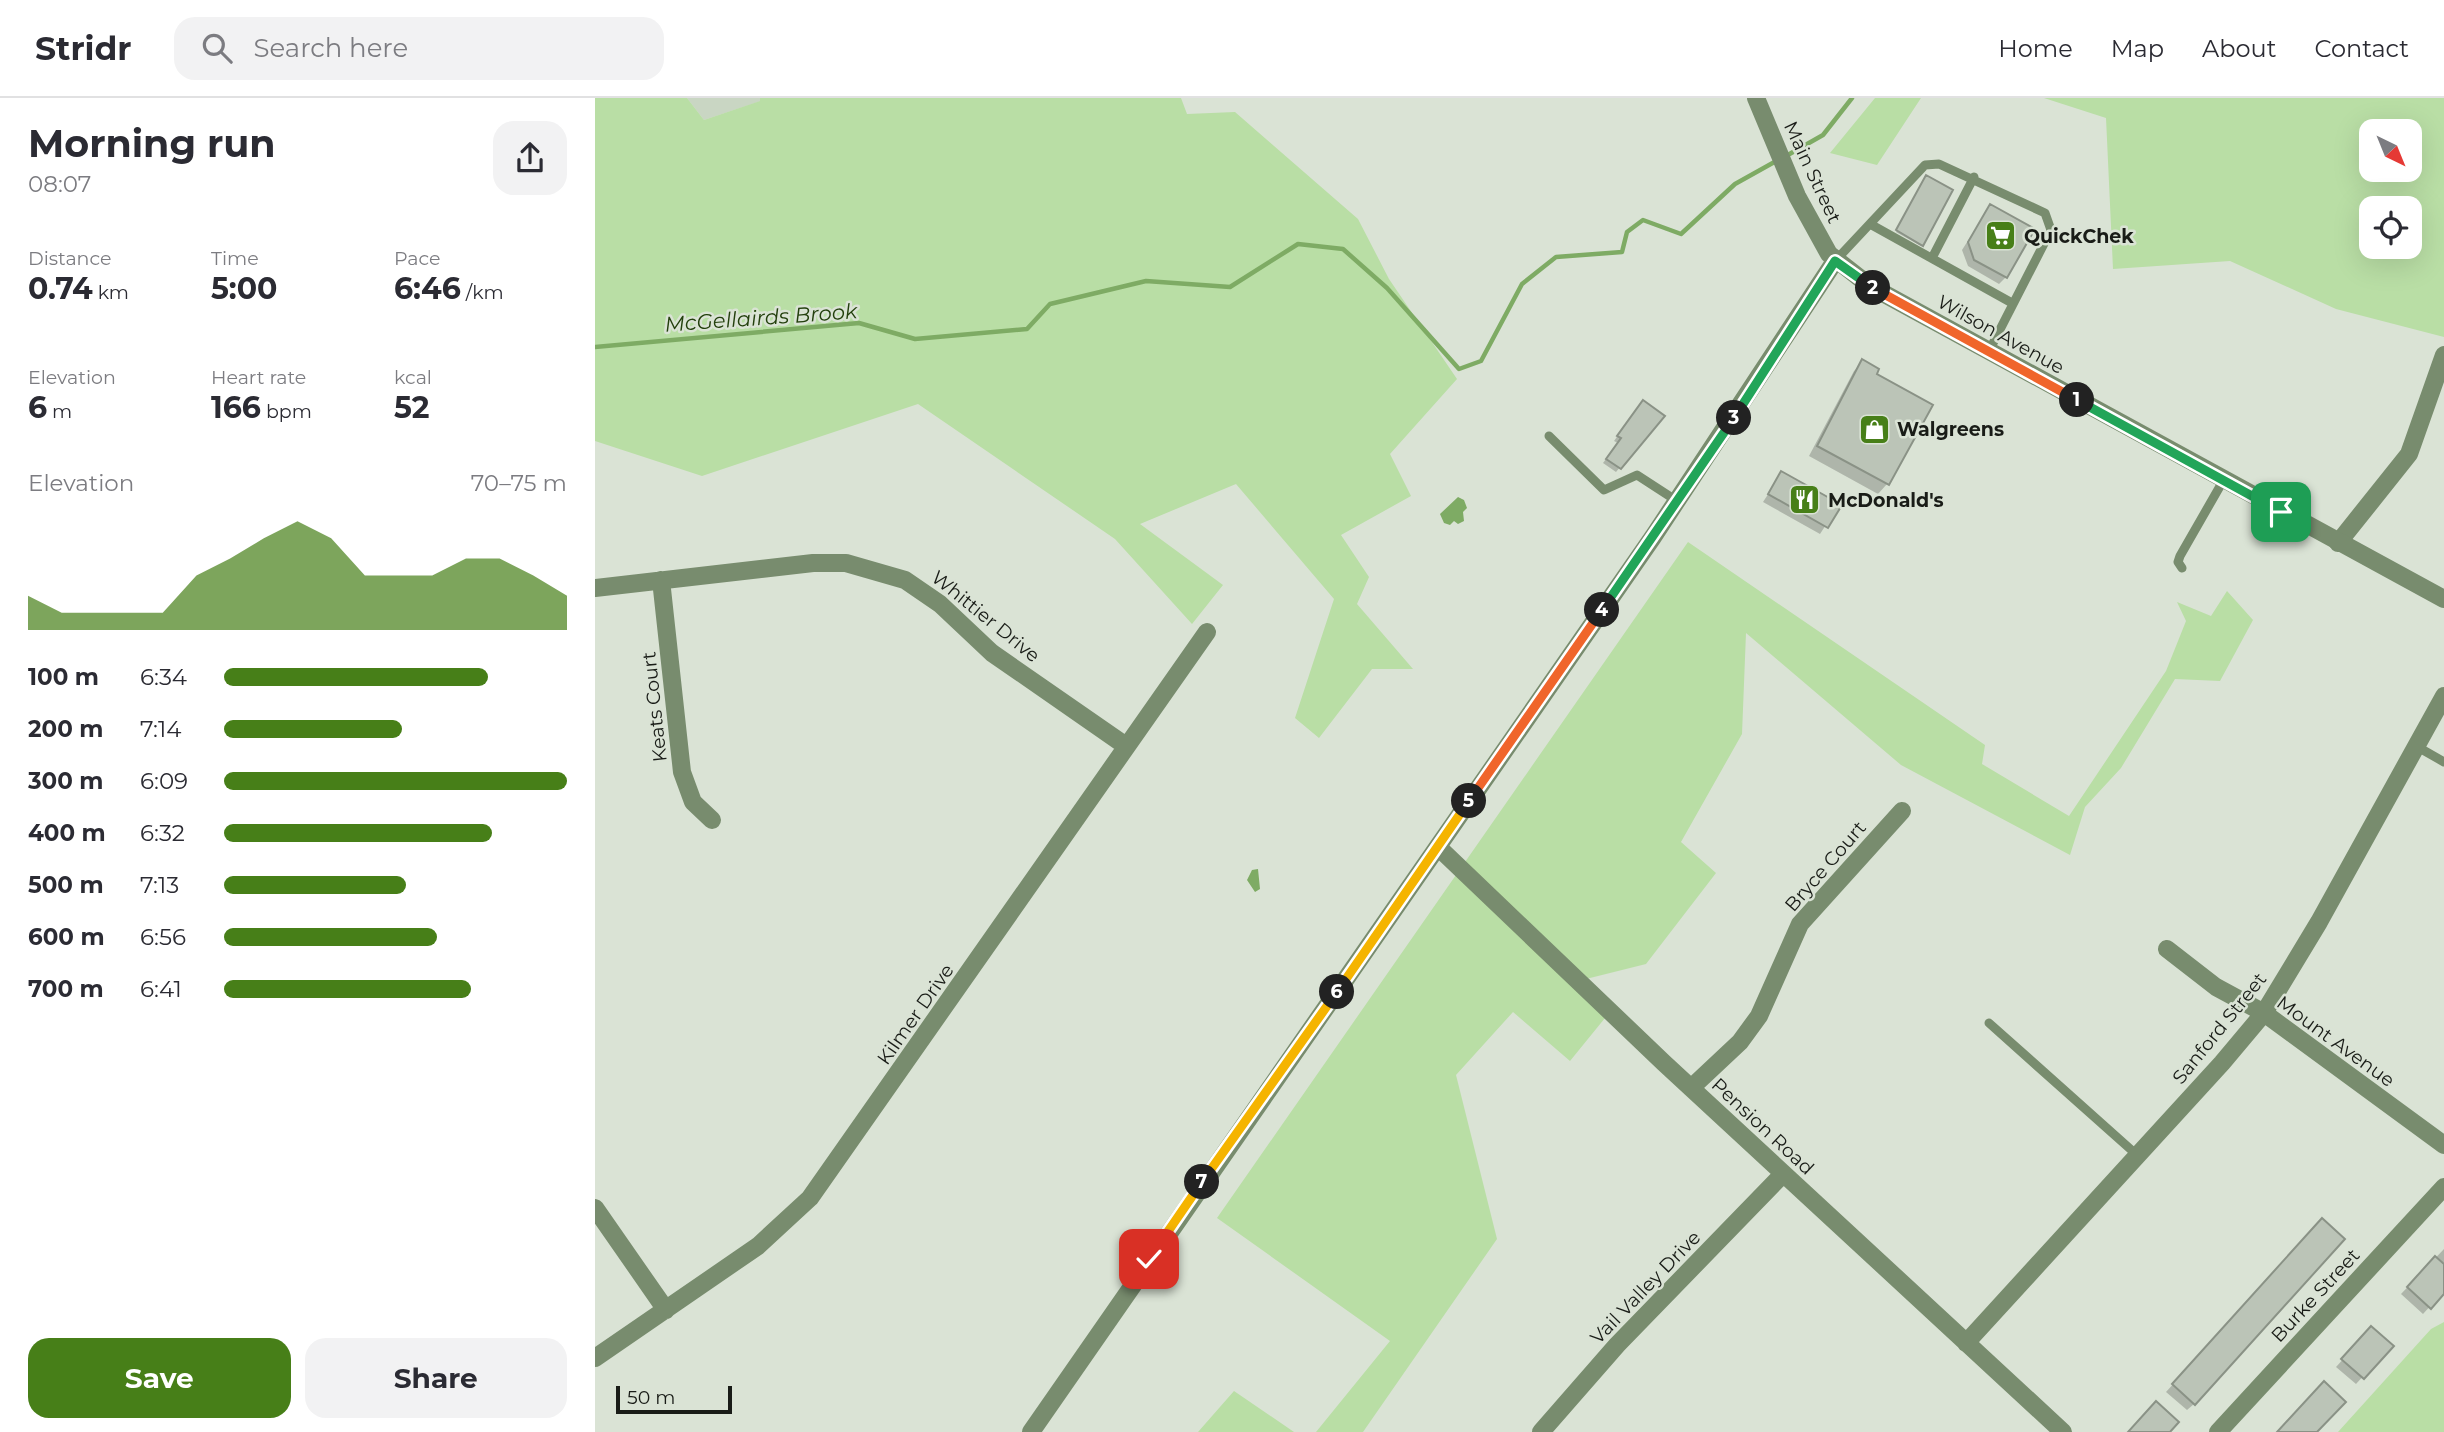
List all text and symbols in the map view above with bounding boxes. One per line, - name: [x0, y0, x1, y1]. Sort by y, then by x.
- search box: [174, 17, 664, 80]
- text: Stridr: [35, 28, 132, 68]
- icon: search: [198, 29, 236, 67]
- text: Search here: [254, 32, 408, 64]
- text: Home: [1998, 34, 2073, 63]
- text: Map: [2111, 34, 2164, 63]
- text: About: [2202, 34, 2276, 63]
- text: Contact: [2314, 34, 2409, 63]
- street label: Main Street: [1779, 118, 1846, 227]
- north arrow: [2359, 119, 2422, 182]
- map controls: [2359, 119, 2422, 259]
- text: Morning run: [28, 120, 276, 167]
- button: share: [493, 121, 567, 195]
- text: 08:07: [28, 170, 91, 198]
- button: locate: [2359, 196, 2422, 259]
- supermarket icon: QuickChek: [1984, 219, 2018, 253]
- place label: QuickChek: [2024, 225, 2134, 248]
- text: Distance: [28, 247, 111, 270]
- text: Time: [211, 247, 259, 270]
- text: Pace: [394, 247, 441, 270]
- text: 0.74: [28, 270, 93, 307]
- text: 5:00: [211, 270, 277, 307]
- text: 6:46: [394, 270, 461, 307]
- pin: 2: [1855, 270, 1891, 306]
- text: 2: [1867, 276, 1878, 299]
- text: km: [93, 281, 129, 304]
- text: /km: [461, 281, 504, 304]
- street label: Wilson Avenue: [1933, 290, 2068, 379]
- water label: McGellairds Brook: [664, 298, 860, 337]
- text: Elevation: [28, 366, 116, 389]
- text: Heart rate: [211, 366, 306, 389]
- text: kcal: [394, 366, 432, 389]
- pin: 1: [2059, 382, 2095, 418]
- text: 1: [2073, 388, 2080, 411]
- text: 6: [28, 389, 47, 426]
- text: 166: [211, 389, 261, 426]
- text: 52: [394, 389, 429, 426]
- text: m: [47, 400, 72, 423]
- text: bpm: [261, 400, 312, 423]
- pin: 3: [1717, 400, 1751, 436]
- text: 3: [1728, 406, 1739, 429]
- shop icon: Walgreens: [1857, 412, 1891, 446]
- place label: Walgreens: [1897, 418, 2004, 441]
- text: Elevation: [28, 469, 134, 497]
- text: 70–75 m: [471, 469, 567, 497]
- pin: [2251, 482, 2311, 542]
- restaurant icon: McDonald's: [1788, 483, 1822, 517]
- place label: McDonald's: [1828, 489, 1944, 512]
- icon: arrive: [2262, 493, 2300, 531]
- street label: Whittier Drive: [927, 566, 1044, 667]
- pin: 4: [1585, 592, 1619, 628]
- text: 4: [1595, 598, 1608, 621]
- street label: Keats Court: [637, 650, 672, 763]
- text: 100 m: [28, 663, 99, 691]
- text: 6:34: [140, 663, 187, 691]
- text: 200 m: [28, 715, 103, 743]
- text: 7:14: [140, 715, 181, 743]
- text: 300 m: [28, 767, 104, 795]
- text: 6:09: [140, 767, 188, 795]
- pin: 5: [1451, 784, 1487, 818]
- text: 5: [1463, 789, 1474, 812]
- street label: Bryce Court: [1780, 816, 1871, 916]
- text: 400 m: [28, 819, 106, 847]
- text: 6:32: [140, 819, 185, 847]
- text: 500 m: [28, 871, 104, 899]
- text: 7:13: [140, 871, 179, 899]
- text: 600 m: [28, 923, 105, 951]
- text: 6:56: [140, 923, 186, 951]
- street label: Kilmer Drive: [872, 959, 959, 1069]
- street label: Sanford Street: [2167, 968, 2271, 1089]
- pin: 6: [1319, 974, 1355, 1010]
- text: 700 m: [28, 975, 104, 1003]
- text: 6:41: [140, 975, 182, 1003]
- text: 6: [1330, 980, 1343, 1003]
- street label: Mount Avenue: [2272, 991, 2399, 1092]
- street label: Pension Road: [1707, 1073, 1819, 1180]
- pin: 7: [1185, 1164, 1219, 1200]
- text: 7: [1196, 1170, 1207, 1193]
- street label: Vail Valley Drive: [1585, 1226, 1705, 1349]
- pin: [1119, 1229, 1179, 1289]
- icon: check: [1130, 1240, 1168, 1278]
- street label: Burke Street: [2266, 1244, 2365, 1347]
- button: Save: [28, 1338, 291, 1418]
- button: Share: [305, 1338, 567, 1418]
- scale bar: [616, 1383, 731, 1415]
- text: 50 m: [627, 1386, 675, 1409]

